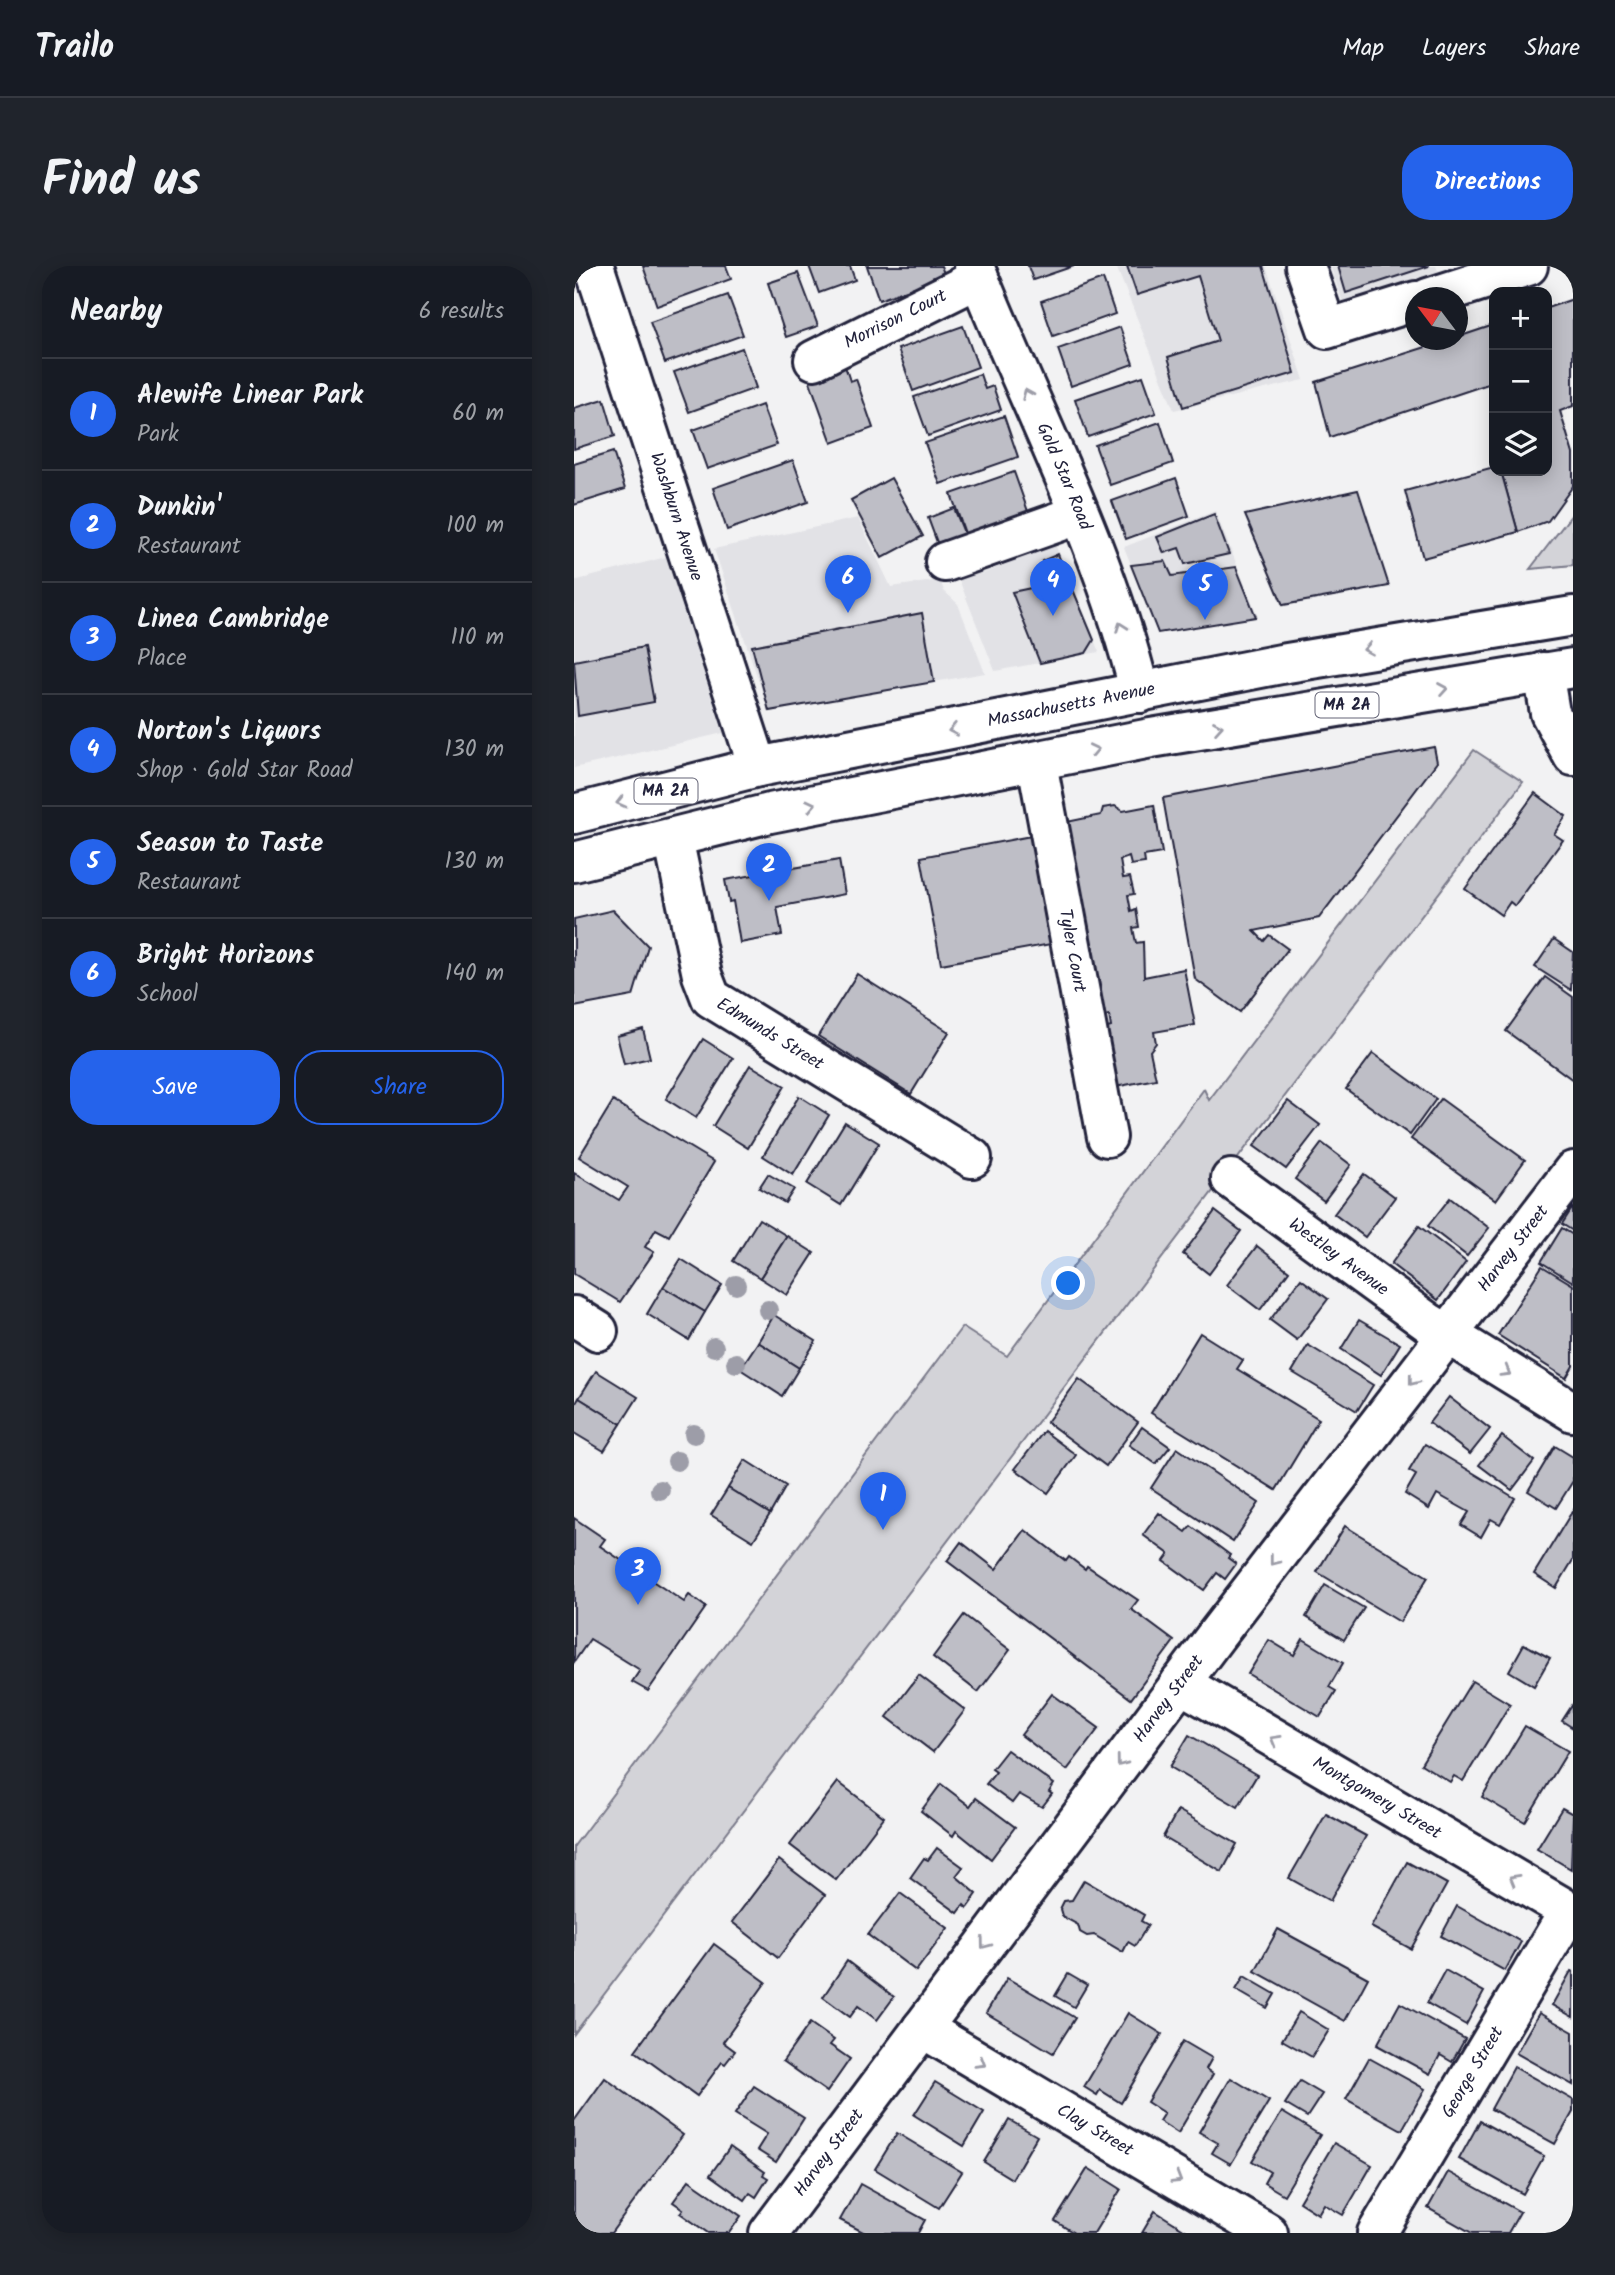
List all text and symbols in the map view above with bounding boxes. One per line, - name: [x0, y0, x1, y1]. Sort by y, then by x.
- text: Trailo: [35, 22, 114, 75]
- text: Map: [1342, 29, 1384, 68]
- text: Layers: [1422, 29, 1486, 68]
- text: Share: [1524, 29, 1580, 68]
- text: Find us: [42, 143, 200, 221]
- button: Directions: [1402, 145, 1573, 220]
- street label: Morrison Court: [839, 281, 953, 357]
- north arrow: [1405, 287, 1468, 350]
- map controls: [1489, 287, 1552, 476]
- button: +: [1489, 287, 1552, 350]
- text: Nearby: [70, 288, 162, 336]
- text: 6 results: [419, 294, 504, 330]
- button: −: [1489, 350, 1552, 413]
- text: Alewife Linear Park: [137, 375, 363, 417]
- one-way arrow: [1022, 388, 1036, 400]
- text: 1: [90, 396, 96, 432]
- text: 60 m: [452, 396, 504, 432]
- button: layers: [1489, 413, 1552, 476]
- text: Park: [137, 417, 179, 453]
- street label: Gold Star Road: [1028, 418, 1100, 535]
- street label: Washburn Avenue: [642, 449, 711, 585]
- text: Dunkin': [137, 487, 221, 529]
- text: 2: [86, 508, 100, 544]
- text: 100 m: [446, 508, 504, 544]
- text: Restaurant: [137, 529, 241, 565]
- pin: 6: [825, 555, 871, 613]
- pin: 4: [1030, 558, 1076, 616]
- pin: 5: [1182, 562, 1228, 620]
- text: Linea Cambridge: [137, 599, 329, 641]
- text: 3: [87, 620, 99, 656]
- text: 110 m: [451, 620, 504, 656]
- one-way arrow: [1116, 622, 1130, 634]
- text: Place: [137, 641, 187, 677]
- one-way arrow: [1362, 641, 1374, 656]
- street label: Massachusetts Avenue: [985, 675, 1158, 736]
- one-way arrow: [1437, 682, 1449, 697]
- road number: MA 2A: [1316, 692, 1378, 718]
- text: Norton's Liquors: [137, 711, 321, 753]
- one-way arrow: [1212, 720, 1224, 735]
- one-way arrow: [947, 721, 959, 736]
- text: 4: [87, 732, 99, 768]
- text: 130 m: [445, 732, 504, 768]
- one-way arrow: [1088, 744, 1100, 758]
- text: Shop · Gold Star Road: [137, 753, 353, 789]
- road number: MA 2A: [634, 778, 698, 804]
- one-way arrow: [615, 794, 627, 808]
- one-way arrow: [805, 798, 817, 813]
- text: Season to Taste: [137, 823, 323, 865]
- pin: 2: [746, 843, 792, 901]
- text: 5: [87, 844, 99, 880]
- text: 130 m: [445, 844, 504, 880]
- text: Restaurant: [137, 865, 241, 901]
- street label: Tyler Court: [1050, 907, 1094, 996]
- text: Bright Horizons: [137, 935, 314, 977]
- text: 6: [87, 956, 99, 992]
- text: 140 m: [445, 956, 504, 992]
- text: School: [137, 977, 198, 1013]
- street label: Edmunds Street: [711, 990, 830, 1079]
- button: Save: [70, 1050, 280, 1125]
- button: Share: [294, 1050, 504, 1125]
- street label: Harvey Street: [1470, 1198, 1557, 1299]
- street label: Westley Avenue: [1282, 1211, 1395, 1304]
- your location: [1051, 1266, 1085, 1300]
- one-way arrow: [1498, 1363, 1511, 1376]
- one-way arrow: [1408, 1373, 1421, 1386]
- pin: 1: [860, 1472, 906, 1530]
- pin: 3: [615, 1547, 661, 1605]
- one-way arrow: [1269, 1553, 1282, 1566]
- street label: Harvey Street: [1126, 1648, 1212, 1749]
- one-way arrow: [1270, 1735, 1282, 1748]
- street label: Montgomery Street: [1307, 1749, 1448, 1848]
- one-way arrow: [1117, 1754, 1130, 1767]
- one-way arrow: [1509, 1874, 1521, 1887]
- one-way arrow: [981, 1936, 993, 1949]
- street label: George Street: [1434, 2020, 1512, 2124]
- one-way arrow: [974, 2055, 987, 2068]
- street label: Clay Street: [1051, 2096, 1140, 2165]
- street label: Harvey Street: [786, 2102, 872, 2203]
- one-way arrow: [1169, 2171, 1182, 2184]

